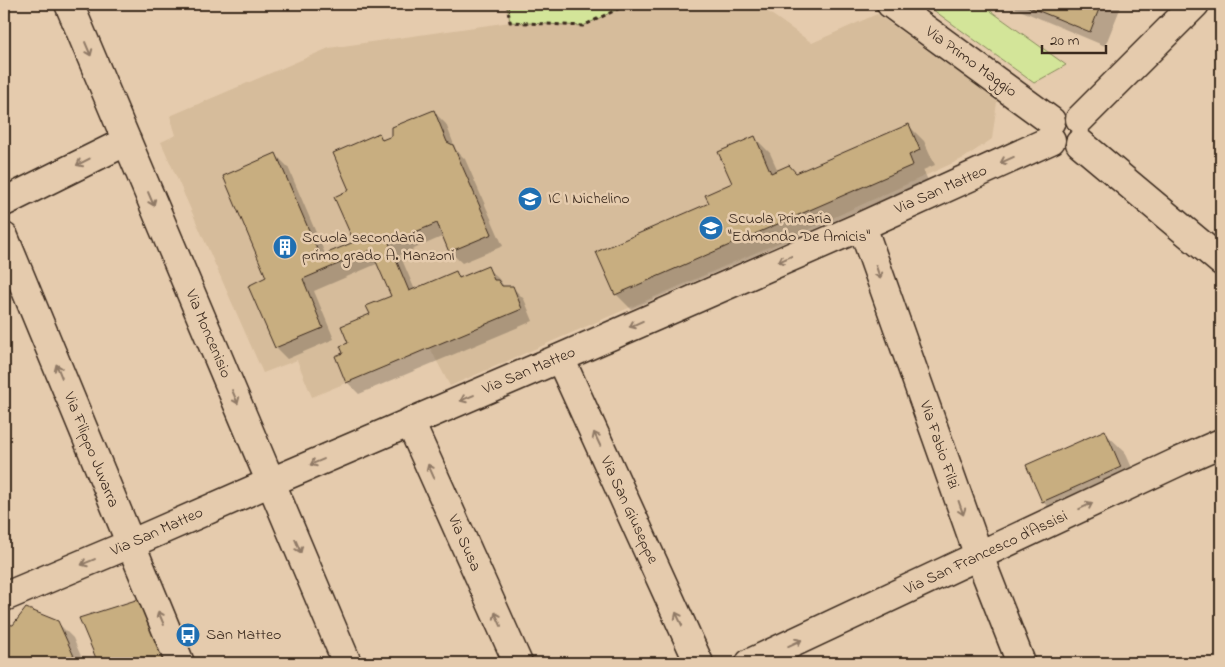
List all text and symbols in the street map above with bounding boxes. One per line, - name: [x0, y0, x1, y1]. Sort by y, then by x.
- street label: Via Primo Maggio: [919, 20, 1022, 104]
- scale bar: [1042, 22, 1106, 54]
- text: 20 m: [1050, 30, 1080, 52]
- one-way arrow: [84, 41, 94, 56]
- one-way arrow: [1000, 156, 1015, 166]
- one-way arrow: [76, 158, 91, 167]
- street label: Via San Matteo: [890, 159, 991, 222]
- school or university icon: IC I Nichelino: [517, 186, 543, 212]
- place label: IC I Nichelino: [548, 187, 630, 211]
- one-way arrow: [148, 191, 157, 206]
- place label: Scuola Primaria "Edmondo De Amicis": [728, 207, 871, 249]
- school or university icon: Scuola Primaria "Edmondo De Amicis": [698, 215, 724, 241]
- place label: Scuola secondaria primo grado A. Manzoni: [302, 226, 455, 268]
- building icon: Scuola secondaria primo grado A. Manzoni: [272, 234, 298, 260]
- one-way arrow: [778, 255, 793, 265]
- one-way arrow: [874, 264, 883, 279]
- street label: Via Moncenisio: [178, 285, 237, 382]
- one-way arrow: [629, 320, 644, 330]
- street label: Via San Matteo: [478, 341, 579, 402]
- one-way arrow: [53, 364, 63, 379]
- street label: Via Filippo Juvarra: [57, 388, 125, 511]
- one-way arrow: [230, 389, 240, 404]
- one-way arrow: [460, 393, 475, 403]
- street label: Via Fabio Filzi: [912, 397, 965, 493]
- one-way arrow: [592, 432, 601, 447]
- street label: Via San Giuseppe: [593, 451, 665, 569]
- one-way arrow: [310, 457, 325, 467]
- one-way arrow: [426, 464, 436, 479]
- one-way arrow: [957, 499, 966, 515]
- one-way arrow: [1078, 500, 1093, 510]
- street label: Via San Matteo: [106, 501, 207, 564]
- street label: Via San Francesco d'Assisi: [899, 505, 1072, 602]
- street label: Via Susa: [440, 510, 487, 575]
- one-way arrow: [294, 538, 303, 553]
- one-way arrow: [81, 557, 96, 567]
- one-way arrow: [156, 611, 165, 626]
- one-way arrow: [492, 612, 502, 627]
- one-way arrow: [674, 612, 683, 627]
- bus stop icon: San Matteo: [175, 622, 201, 648]
- place label: San Matteo: [206, 623, 281, 647]
- one-way arrow: [787, 637, 802, 647]

